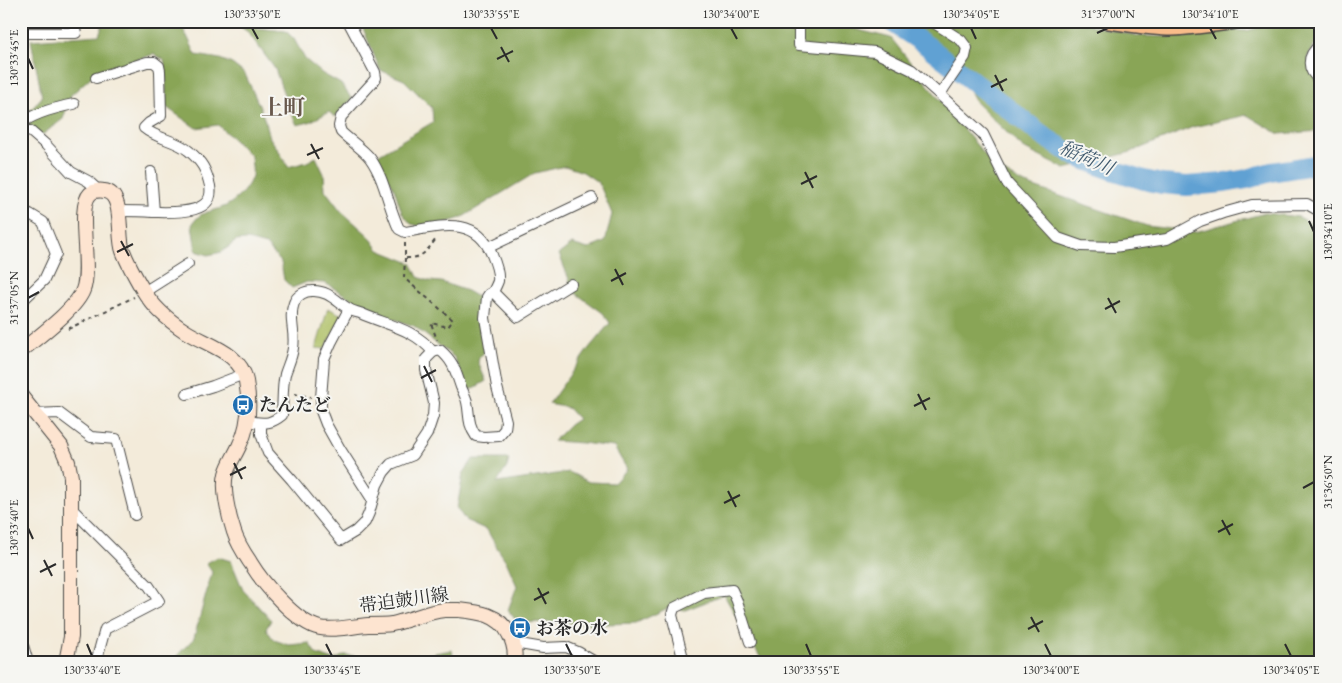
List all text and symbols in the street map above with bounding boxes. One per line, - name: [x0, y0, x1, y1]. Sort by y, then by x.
- text: 130°33'50"E: [224, 6, 281, 22]
- text: 130°33'55"E: [463, 6, 520, 22]
- text: 130°34'00"E: [703, 6, 760, 22]
- text: 130°34'05"E: [943, 6, 1000, 22]
- text: 31°37'00"N: [1081, 6, 1135, 22]
- text: 130°34'10"E: [1182, 6, 1239, 22]
- text: 130°33'45"E: [6, 29, 22, 86]
- district label: 上町: [261, 93, 305, 122]
- water label: 稲荷川: [1056, 134, 1120, 181]
- text: 130°34'10"E: [1320, 203, 1336, 260]
- text: 31°37'05"N: [6, 271, 22, 325]
- bus stop icon: たんたど: [231, 393, 255, 417]
- place label: たんたど: [259, 393, 331, 416]
- text: 31°36'50"N: [1320, 455, 1336, 509]
- text: 130°33'40"E: [6, 499, 22, 556]
- street label: 帯迫皷川線: [358, 582, 450, 617]
- bus stop icon: お茶の水: [508, 616, 532, 640]
- place label: お茶の水: [536, 616, 608, 639]
- text: 130°33'40"E: [64, 662, 121, 678]
- text: 130°33'45"E: [304, 662, 361, 678]
- text: 130°33'50"E: [544, 662, 601, 678]
- text: 130°33'55"E: [783, 662, 840, 678]
- text: 130°34'00"E: [1023, 662, 1080, 678]
- text: 130°34'05"E: [1263, 662, 1320, 678]

